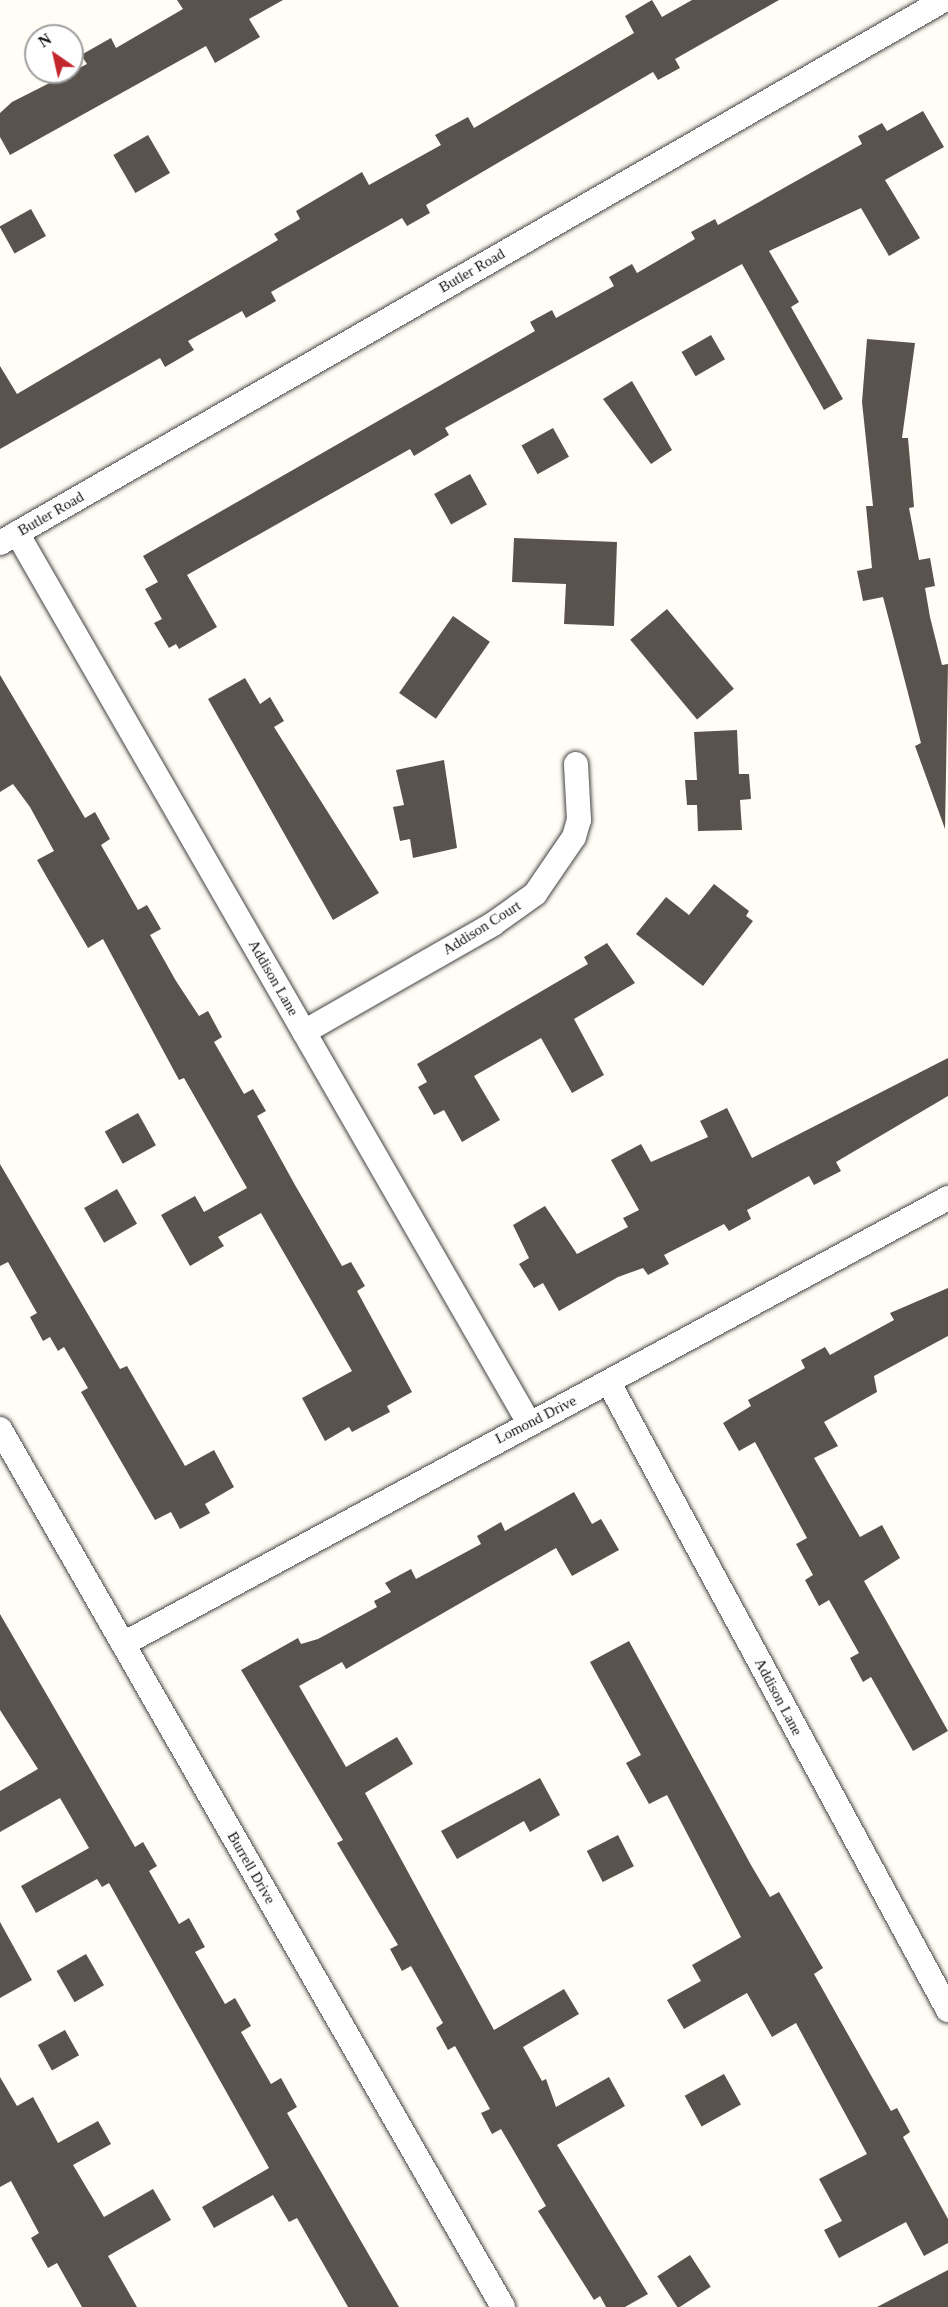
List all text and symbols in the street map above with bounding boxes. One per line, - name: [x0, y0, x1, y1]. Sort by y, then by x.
- north arrow: [24, 24, 84, 84]
- text: N: [35, 30, 54, 51]
- street label: Butler Road: [436, 245, 508, 297]
- street label: Butler Road: [15, 488, 87, 540]
- street label: Addison Court: [440, 897, 524, 959]
- street label: Addison Lane: [244, 937, 302, 1019]
- street label: Lomond Drive: [492, 1392, 580, 1448]
- street label: Addison Lane: [750, 1655, 806, 1739]
- street label: Burrell Drive: [223, 1829, 279, 1907]

